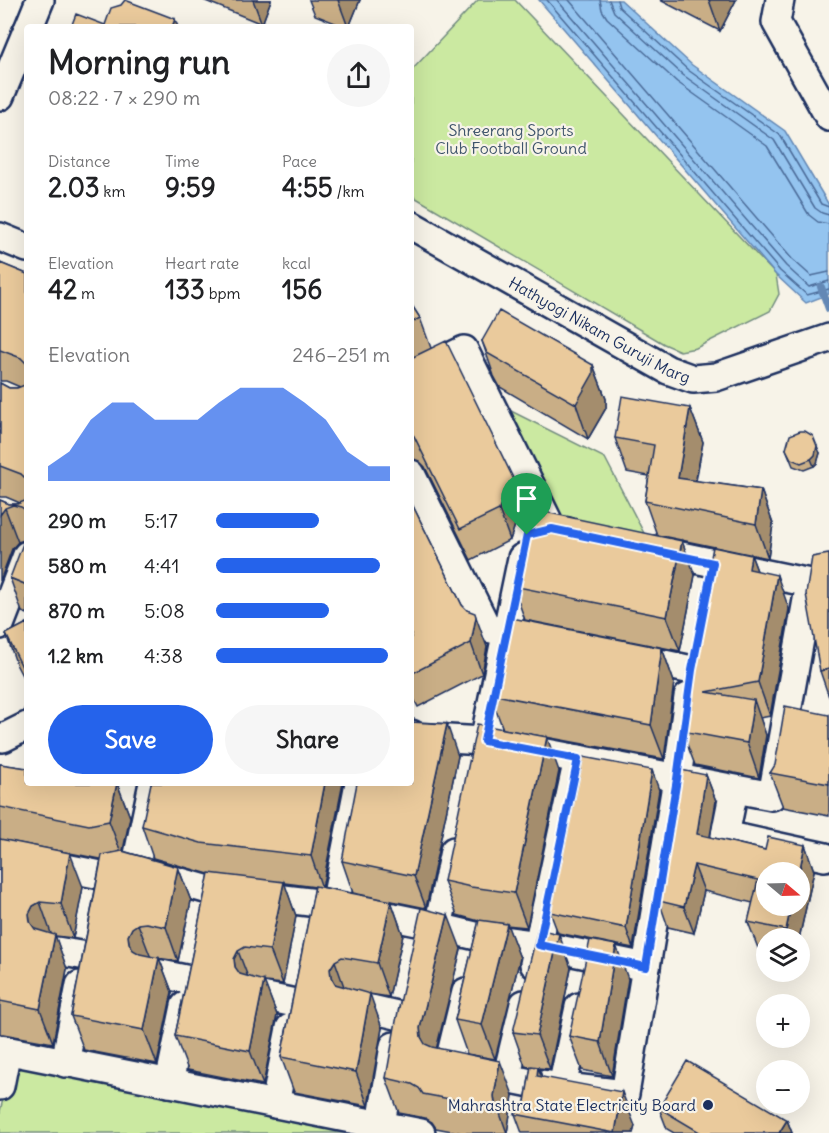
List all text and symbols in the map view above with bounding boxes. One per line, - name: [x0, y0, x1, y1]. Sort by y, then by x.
- text: Morning run: [48, 41, 230, 83]
- button: share: [327, 44, 390, 107]
- text: 08:22 · 7 × 290 m: [48, 85, 200, 110]
- park label: Shreerang Sports Club Football Ground: [435, 120, 587, 158]
- text: Distance: [48, 151, 110, 171]
- text: Time: [165, 151, 200, 171]
- text: Pace: [282, 151, 317, 171]
- text: 2.03: [48, 171, 100, 204]
- text: 9:59: [165, 171, 216, 204]
- text: 4:55: [282, 171, 333, 204]
- text: km: [100, 181, 126, 201]
- text: /km: [333, 181, 365, 201]
- text: Elevation: [48, 253, 114, 273]
- text: Heart rate: [165, 253, 239, 273]
- text: kcal: [282, 253, 311, 273]
- street label: Hathyogi Nikam Guruji Marg: [505, 272, 693, 387]
- text: 42: [48, 273, 77, 306]
- text: 133: [165, 273, 205, 306]
- text: 156: [282, 273, 322, 306]
- text: m: [77, 283, 95, 303]
- text: bpm: [205, 283, 241, 303]
- text: Elevation: [48, 342, 130, 367]
- text: 246–251 m: [292, 342, 390, 367]
- pin: [501, 473, 552, 535]
- icon: arrive: [510, 482, 543, 515]
- text: 290 m: [48, 508, 106, 533]
- text: 5:17: [144, 508, 178, 533]
- text: 580 m: [48, 553, 106, 578]
- text: 4:41: [144, 553, 179, 578]
- text: 870 m: [48, 598, 105, 623]
- text: 5:08: [144, 598, 185, 623]
- text: 1.2 km: [48, 643, 104, 668]
- text: 4:38: [144, 643, 183, 668]
- button: Save: [48, 705, 213, 774]
- button: Share: [225, 705, 390, 774]
- north arrow: [756, 862, 810, 916]
- map controls: [756, 862, 810, 1114]
- button: layers: [756, 928, 810, 982]
- button: +: [756, 994, 810, 1048]
- button: −: [756, 1060, 810, 1114]
- place label: Mahrashtra State Electricity Board: [448, 1095, 696, 1115]
- marker: Mahrashtra State Electricity Board: [701, 1098, 715, 1112]

